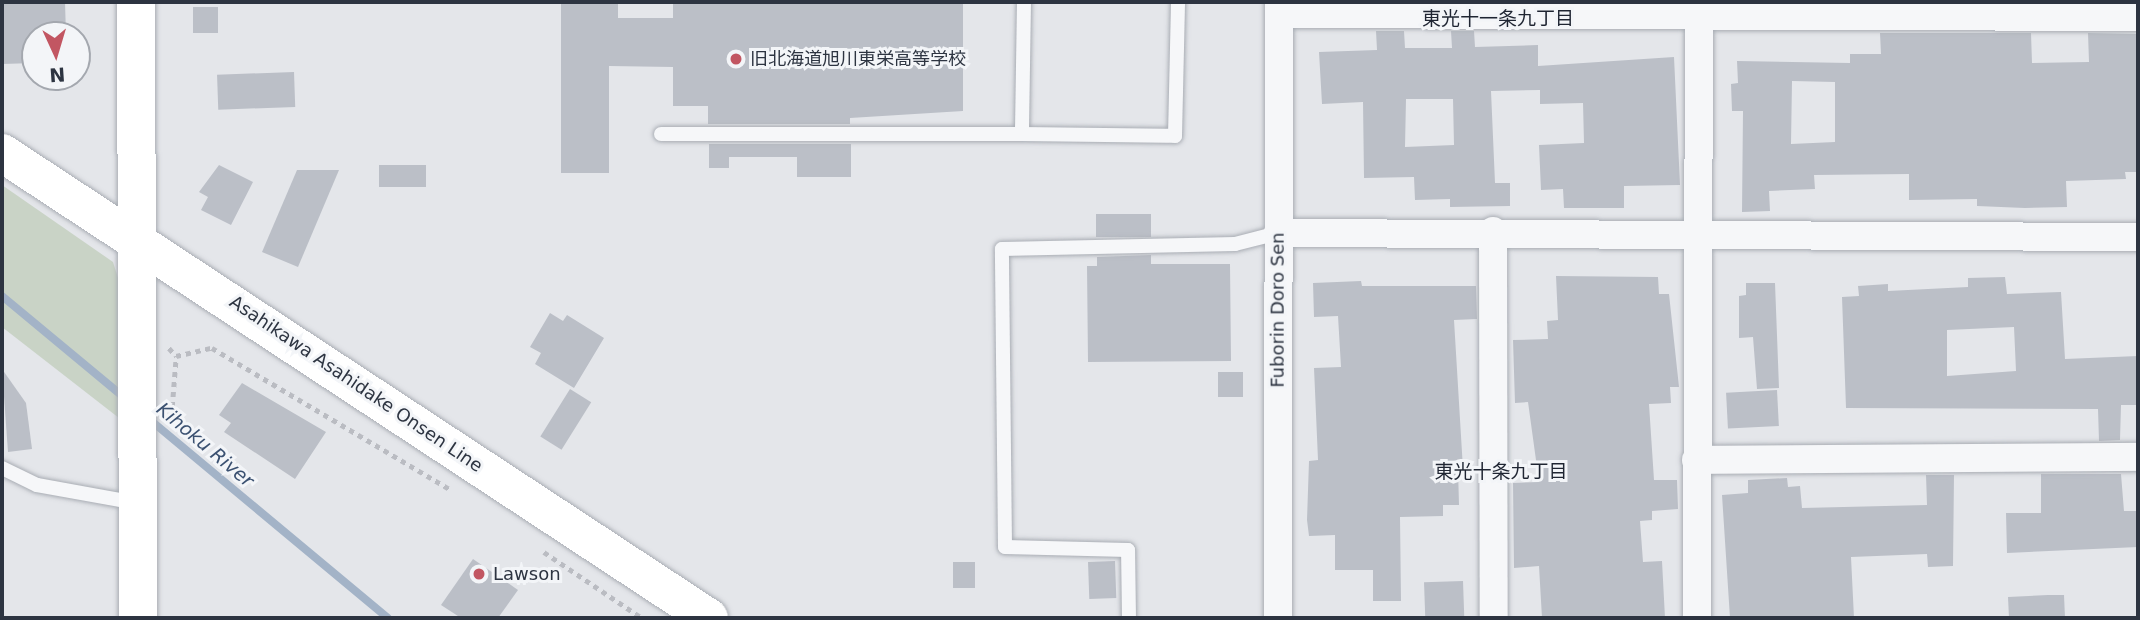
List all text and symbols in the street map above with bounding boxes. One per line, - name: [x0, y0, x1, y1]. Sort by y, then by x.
- district label: 東光十一条九丁目: [1422, 8, 1574, 30]
- north arrow: [21, 21, 91, 91]
- place label: 旧北海道旭川東栄高等学校: [750, 48, 966, 70]
- marker: 旧北海道旭川東栄高等学校: [728, 51, 744, 67]
- text: N: [49, 63, 66, 86]
- street label: Fuborin Doro Sen: [1267, 232, 1289, 388]
- street label: Asahikawa Asahidake Onsen Line: [225, 291, 487, 477]
- water label: Kihoku River: [152, 398, 258, 492]
- district label: 東光十条九丁目: [1435, 461, 1567, 483]
- place label: Lawson: [493, 563, 561, 585]
- marker: Lawson: [471, 566, 487, 582]

